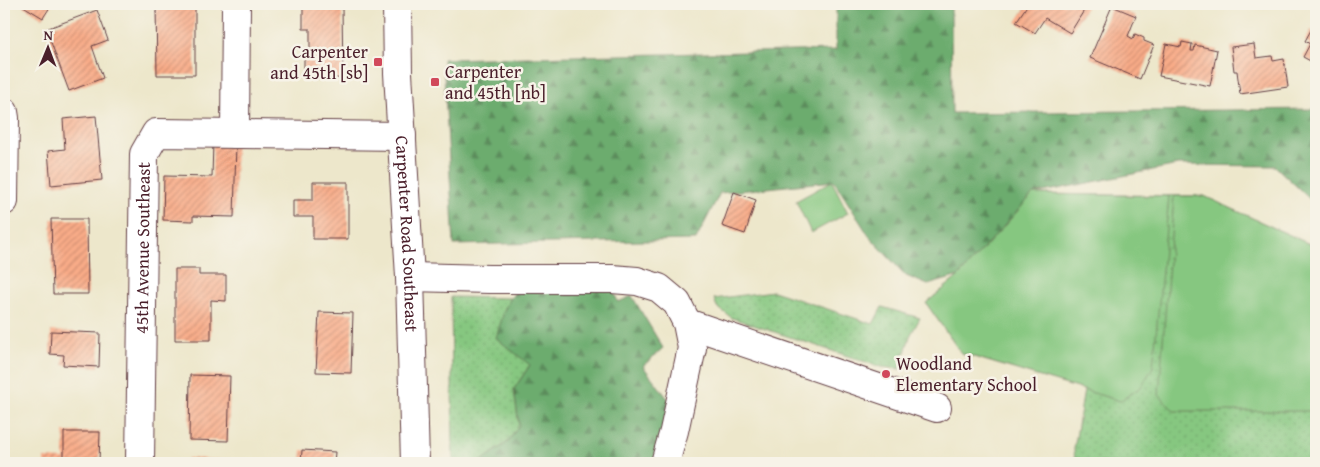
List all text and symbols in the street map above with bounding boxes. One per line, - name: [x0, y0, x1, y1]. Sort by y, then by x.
- north arrow: [22, 22, 72, 72]
- text: N: [43, 25, 54, 45]
- place label: Carpenter and 45th [sb]: [270, 38, 369, 86]
- marker: Carpenter and 45th [sb]: [372, 56, 384, 68]
- place label: Carpenter and 45th [nb]: [445, 58, 546, 106]
- marker: Carpenter and 45th [nb]: [429, 76, 441, 88]
- street label: Carpenter Road Southeast: [389, 135, 425, 333]
- street label: 45th Avenue Southeast: [128, 161, 157, 334]
- place label: Woodland Elementary School: [896, 350, 1037, 398]
- marker: Woodland Elementary School: [880, 368, 892, 380]

